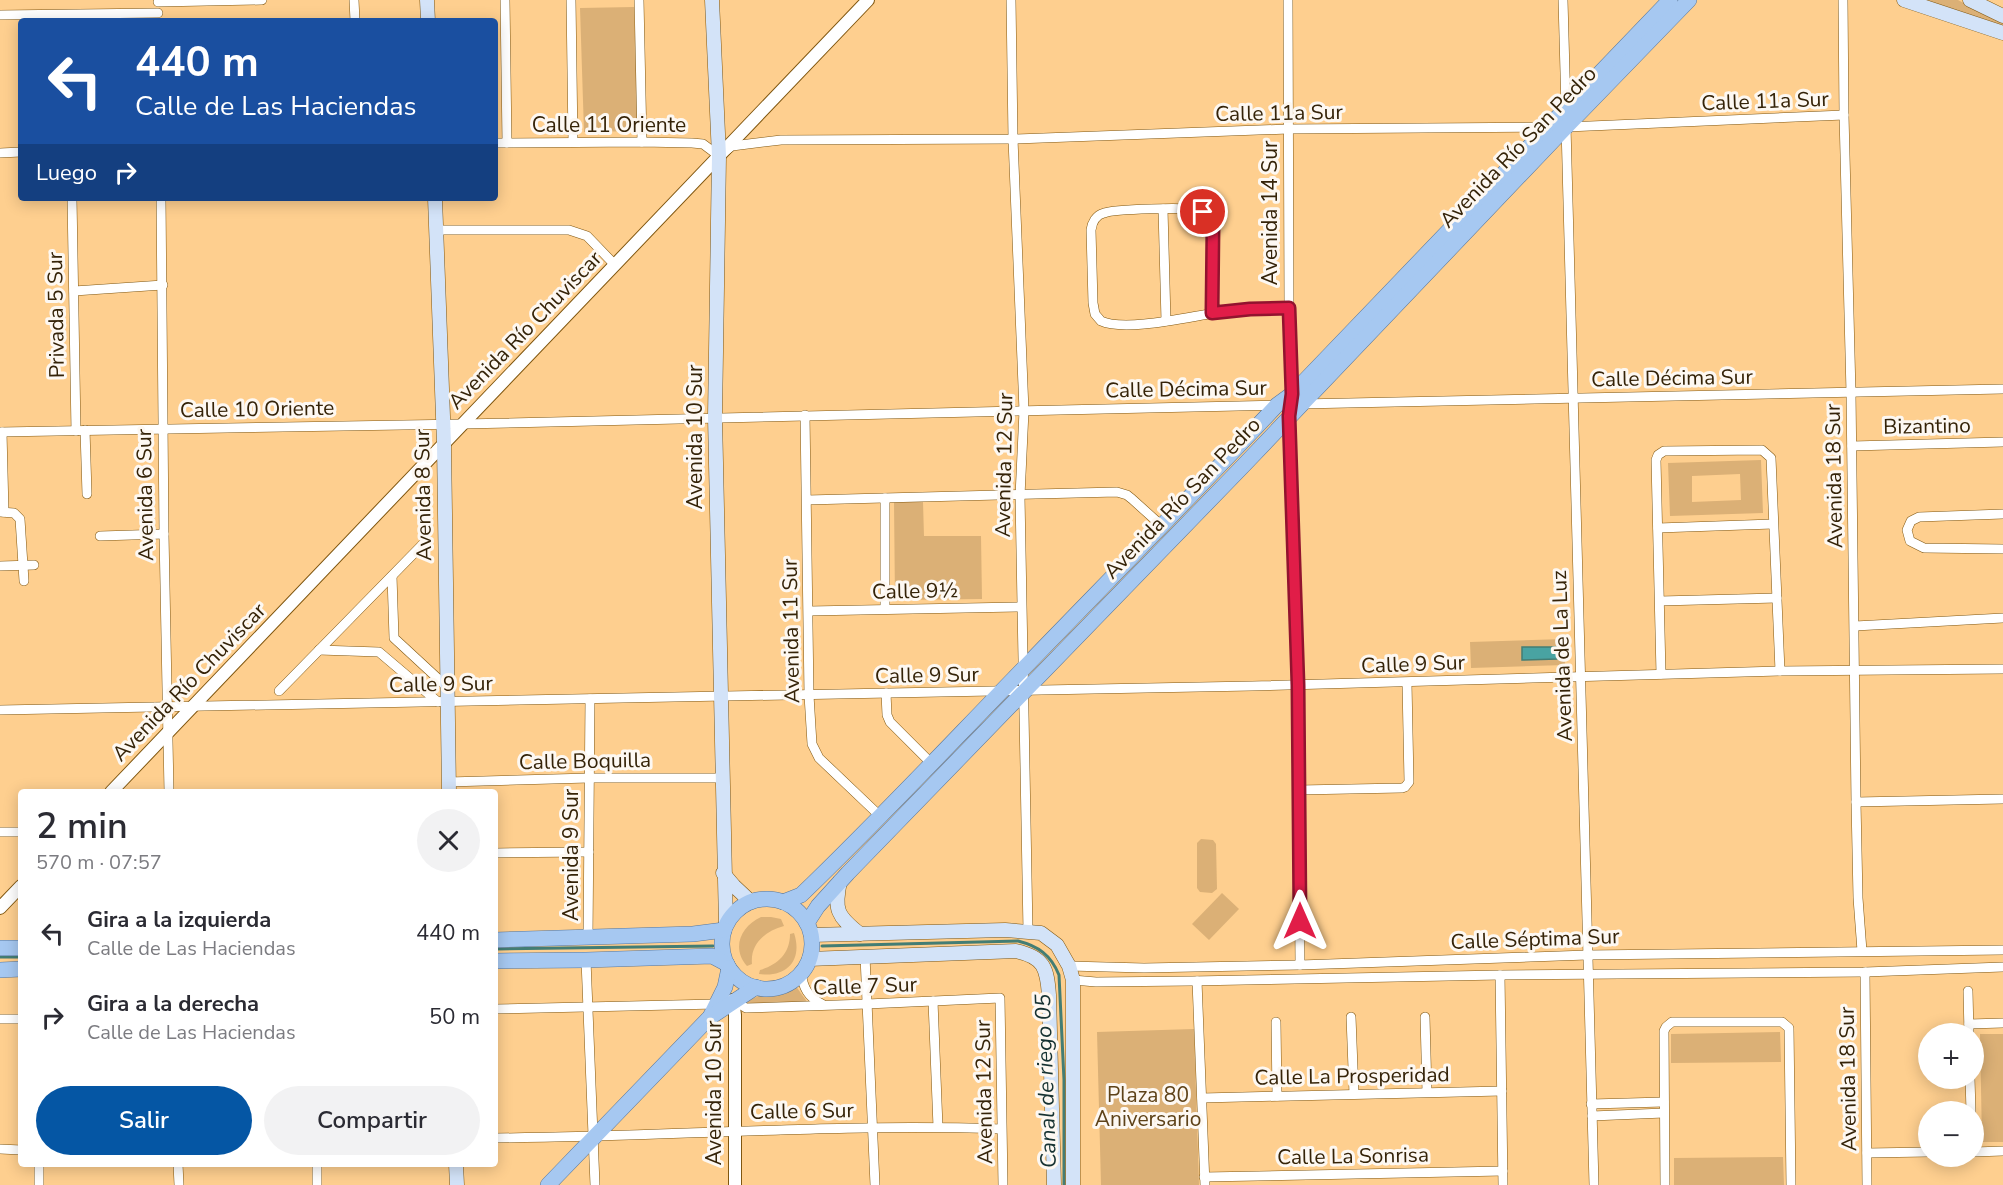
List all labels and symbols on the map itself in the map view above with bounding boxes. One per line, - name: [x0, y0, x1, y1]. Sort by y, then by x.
- street label: Avenida Río San Pedro: [1433, 60, 1603, 234]
- street label: Calle 11a Sur: [1701, 85, 1830, 117]
- street label: Calle 11a Sur: [1215, 98, 1344, 128]
- street label: Calle 11 Oriente: [532, 111, 686, 139]
- street label: Avenida 14 Sur: [1256, 140, 1284, 285]
- pin: [1177, 186, 1228, 237]
- street label: Avenida Río Chuviscar: [442, 244, 608, 415]
- street label: Privada 5 Sur: [41, 251, 71, 378]
- street label: Calle Décima Sur: [1591, 363, 1754, 393]
- street label: Avenida 10 Sur: [681, 364, 709, 509]
- street label: Calle Décima Sur: [1105, 374, 1268, 404]
- street label: Avenida 12 Sur: [989, 392, 1019, 538]
- street label: Calle 10 Oriente: [180, 394, 334, 424]
- street label: Avenida 18 Sur: [1819, 403, 1849, 549]
- street label: Avenida Río San Pedro: [1097, 411, 1267, 585]
- street label: Bizantino: [1883, 411, 1971, 441]
- street label: Avenida 6 Sur: [130, 428, 160, 561]
- street label: Avenida 8 Sur: [408, 428, 438, 561]
- street label: Avenida 11 Sur: [776, 558, 806, 704]
- street label: Avenida de La Luz: [1545, 569, 1579, 742]
- street label: Calle 9½: [872, 576, 958, 606]
- street label: Avenida Río Chuviscar: [106, 596, 272, 767]
- street label: Calle 9 Sur: [1361, 648, 1466, 680]
- street label: Calle 9 Sur: [875, 660, 980, 690]
- street label: Calle 9 Sur: [389, 669, 494, 699]
- street label: Calle Boquilla: [519, 746, 651, 776]
- street label: Avenida 9 Sur: [557, 788, 585, 921]
- position arrow: [1268, 889, 1332, 953]
- street label: Calle Séptima Sur: [1450, 922, 1620, 956]
- street label: Calle 7 Sur: [813, 970, 918, 1002]
- water label: Canal de riego 05: [1028, 993, 1064, 1169]
- street label: Avenida 18 Sur: [1833, 1006, 1863, 1152]
- street label: Avenida 12 Sur: [969, 1019, 999, 1165]
- street label: Avenida 10 Sur: [700, 1020, 728, 1165]
- street label: Calle La Prosperidad: [1254, 1060, 1450, 1092]
- park label: Plaza 80 Aniversario: [1095, 1081, 1201, 1133]
- street label: Calle 6 Sur: [750, 1096, 855, 1126]
- street label: Calle La Sonrisa: [1277, 1141, 1429, 1171]

